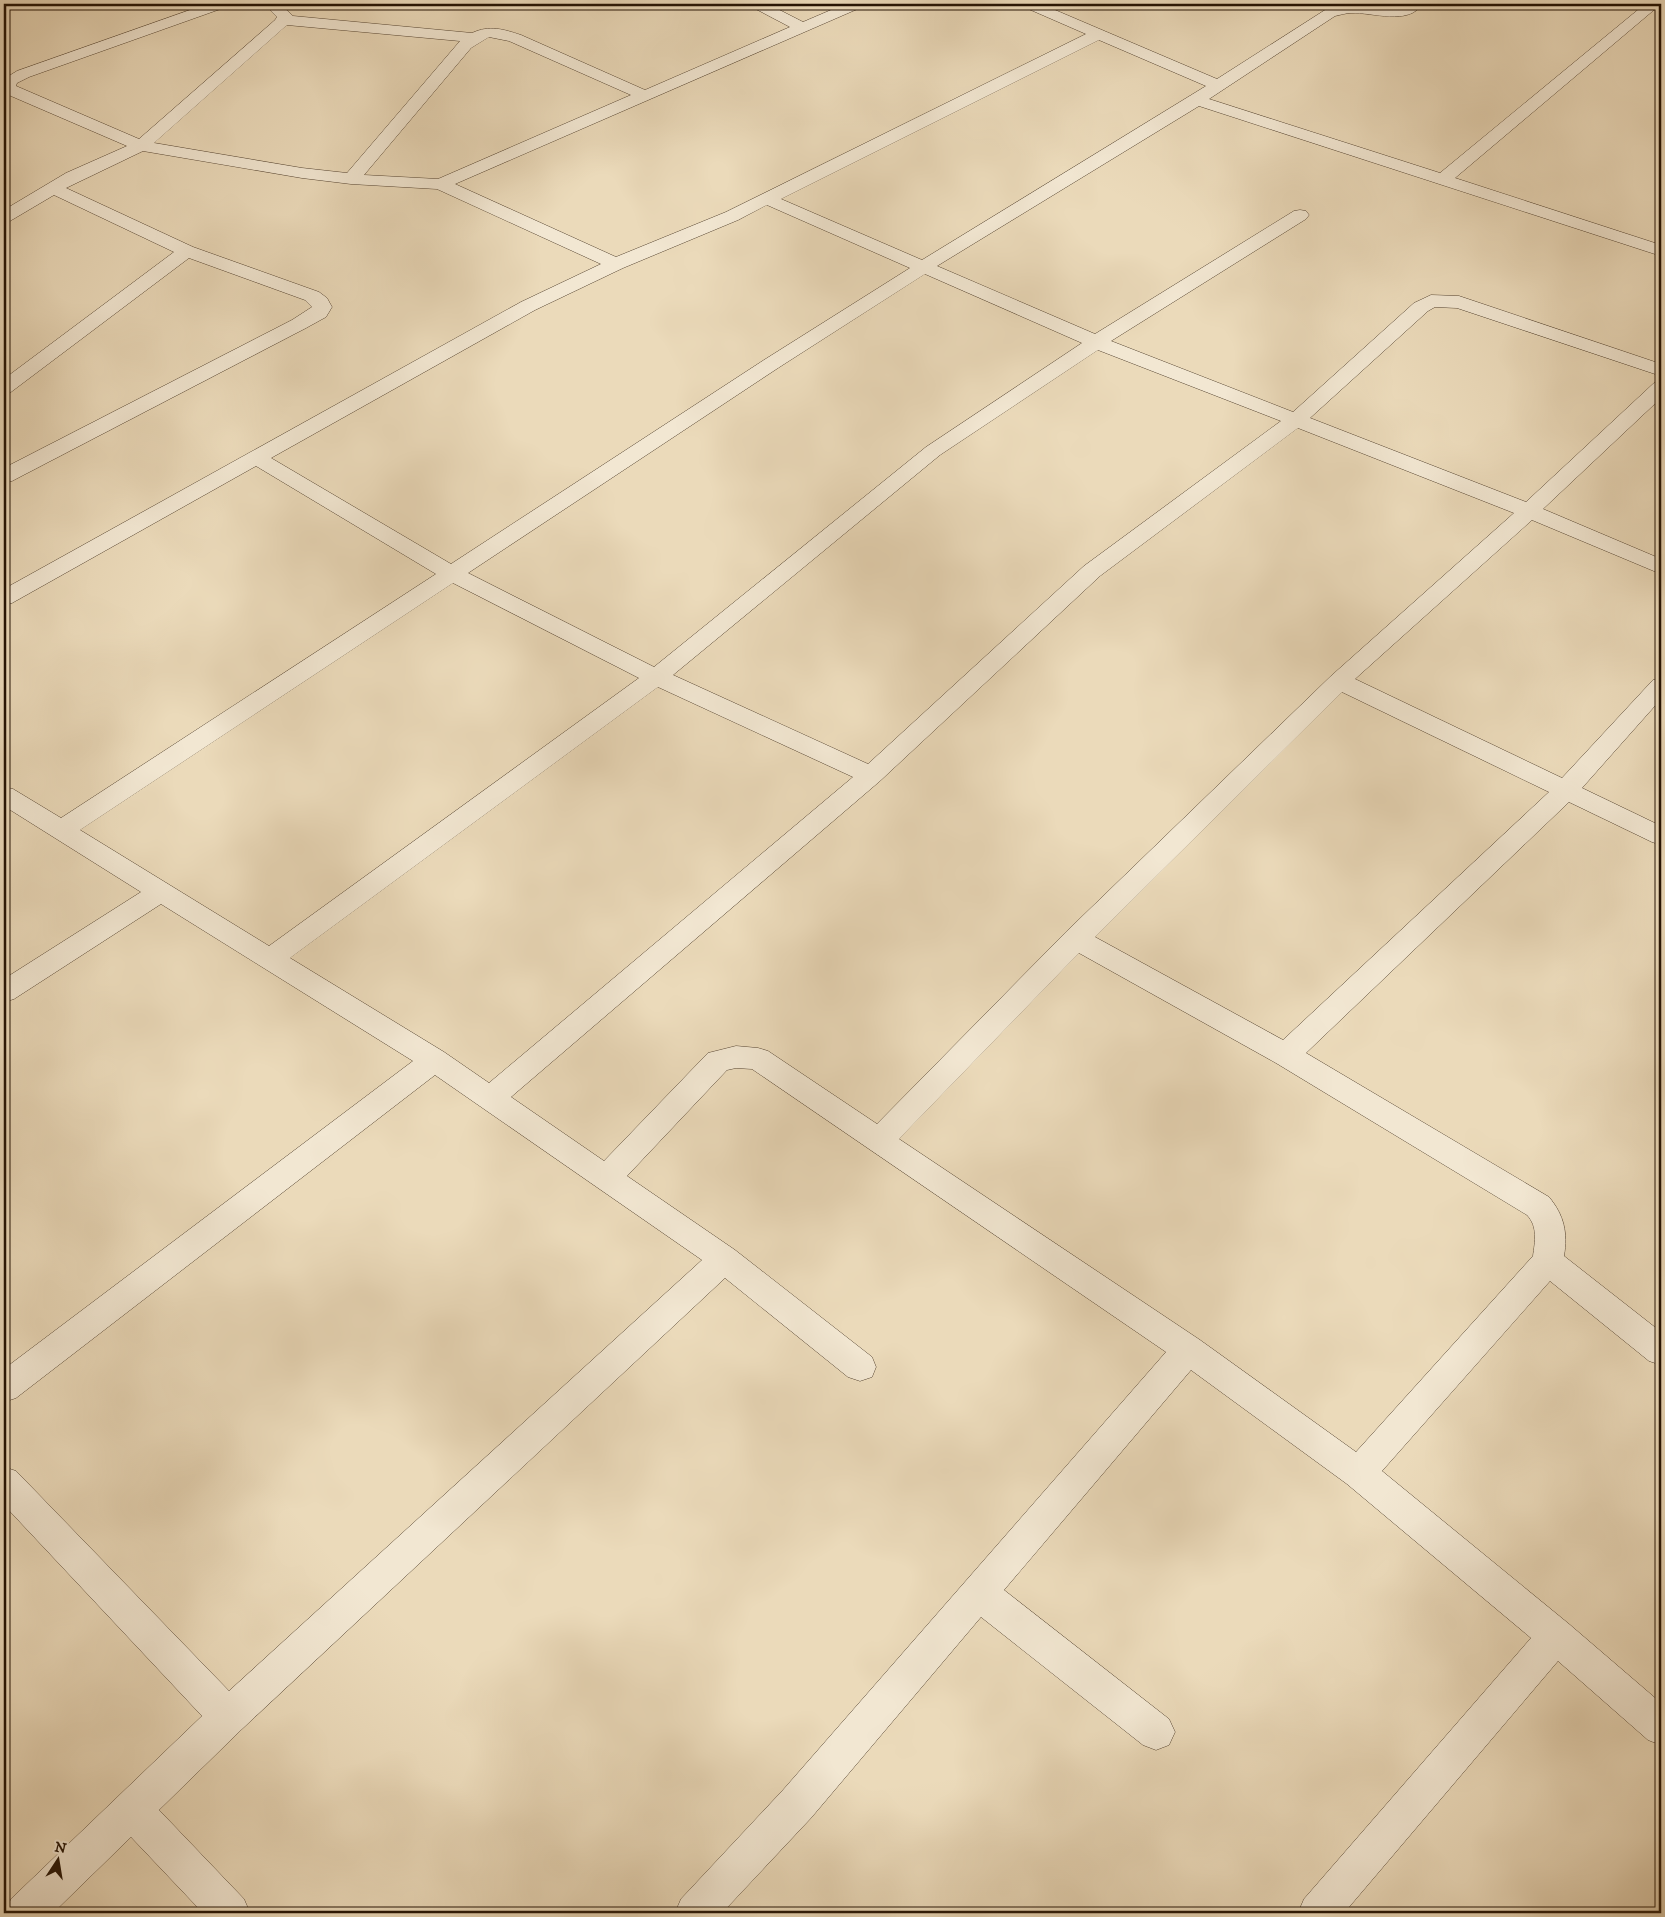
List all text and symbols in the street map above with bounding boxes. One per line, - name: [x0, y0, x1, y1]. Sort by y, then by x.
- north arrow: [32, 1834, 82, 1884]
- text: N: [53, 1838, 68, 1858]

